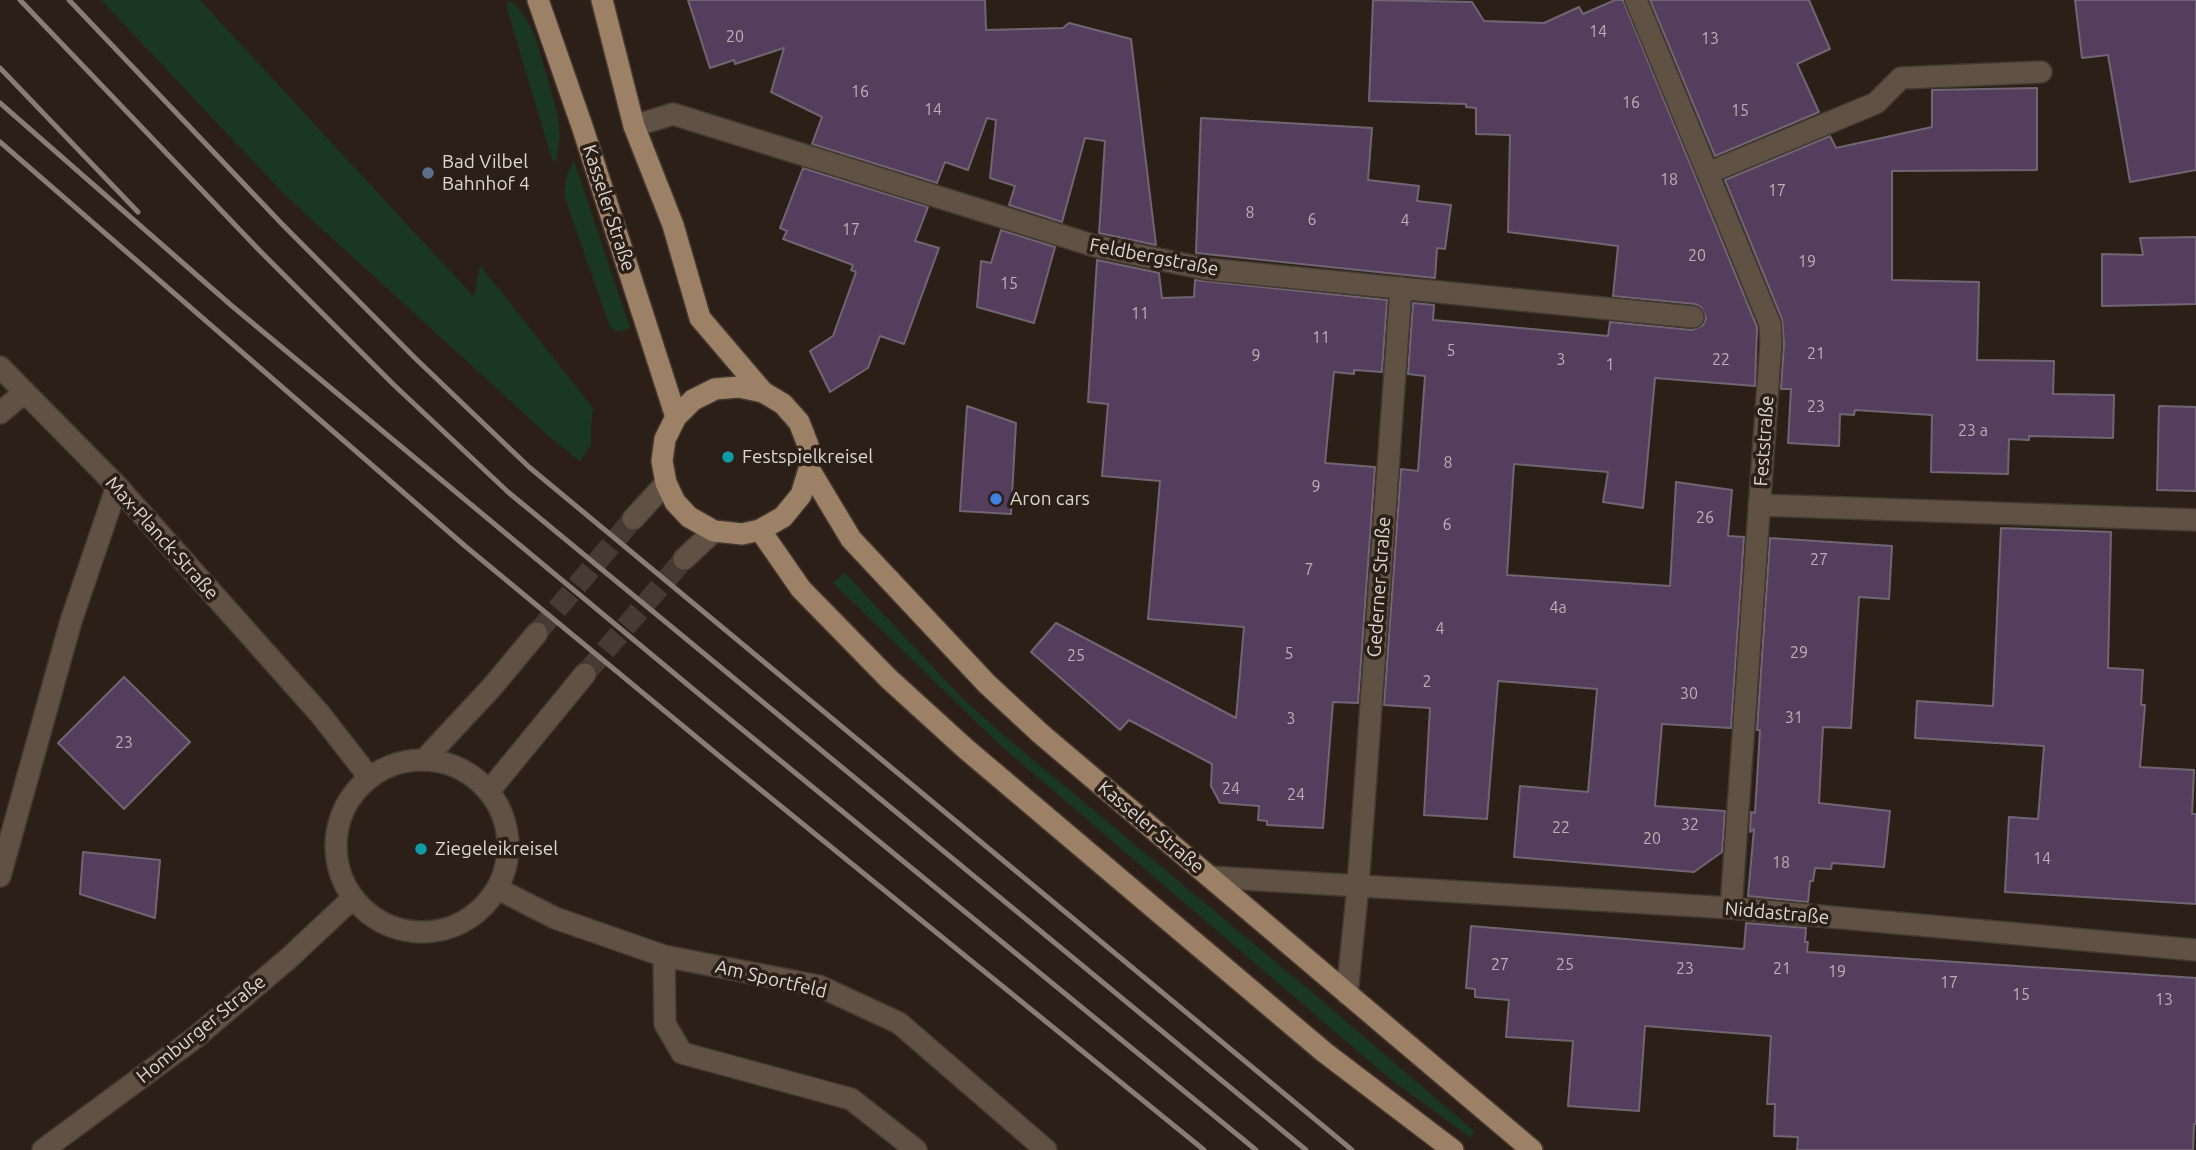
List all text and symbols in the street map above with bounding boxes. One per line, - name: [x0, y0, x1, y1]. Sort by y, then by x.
- house number: 14: [1589, 22, 1607, 42]
- house number: 20: [726, 27, 744, 47]
- house number: 13: [1701, 29, 1719, 49]
- house number: 16: [851, 82, 869, 102]
- house number: 16: [1622, 93, 1640, 113]
- house number: 14: [924, 100, 942, 120]
- house number: 15: [1731, 101, 1749, 121]
- street label: Kasseler Straße: [578, 142, 640, 274]
- place label: Bad Vilbel Bahnhof 4: [442, 151, 530, 195]
- marker: Bad Vilbel Bahnhof 4: [420, 165, 436, 181]
- house number: 18: [1660, 170, 1678, 190]
- house number: 17: [1768, 181, 1786, 201]
- house number: 8: [1245, 203, 1255, 223]
- house number: 6: [1307, 210, 1317, 230]
- house number: 4: [1400, 211, 1410, 231]
- house number: 17: [842, 220, 860, 240]
- street label: Feldbergstraße: [1088, 233, 1220, 281]
- house number: 20: [1688, 246, 1706, 266]
- house number: 19: [1798, 252, 1816, 272]
- house number: 15: [1000, 274, 1018, 294]
- house number: 11: [1131, 304, 1149, 324]
- house number: 11: [1312, 328, 1330, 348]
- house number: 5: [1446, 341, 1456, 361]
- house number: 21: [1807, 344, 1825, 364]
- house number: 9: [1251, 346, 1261, 366]
- house number: 3: [1556, 350, 1566, 370]
- house number: 22: [1712, 350, 1730, 370]
- house number: 1: [1605, 355, 1615, 375]
- street label: Feststraße: [1749, 395, 1779, 487]
- house number: 23: [1807, 397, 1825, 417]
- house number: 23 a: [1958, 421, 1988, 441]
- place label: Festspielkreisel: [742, 446, 873, 468]
- marker: Festspielkreisel: [720, 449, 736, 465]
- house number: 8: [1443, 453, 1453, 473]
- street label: Max-Planck-Straße: [101, 472, 223, 604]
- house number: 9: [1311, 477, 1321, 497]
- place label: Aron cars: [1010, 488, 1090, 510]
- marker: Aron cars: [988, 491, 1004, 507]
- house number: 26: [1696, 508, 1714, 528]
- house number: 6: [1442, 515, 1452, 535]
- street label: Gederner Straße: [1363, 516, 1395, 658]
- house number: 27: [1810, 550, 1828, 570]
- house number: 7: [1304, 560, 1314, 580]
- house number: 4a: [1549, 598, 1567, 618]
- house number: 4: [1435, 619, 1445, 639]
- house number: 29: [1790, 643, 1808, 663]
- house number: 5: [1284, 644, 1294, 664]
- house number: 25: [1067, 646, 1085, 666]
- house number: 2: [1422, 672, 1432, 692]
- house number: 30: [1680, 684, 1698, 704]
- house number: 31: [1785, 708, 1803, 728]
- house number: 3: [1286, 709, 1296, 729]
- house number: 23: [115, 733, 133, 753]
- street label: Kasseler Straße: [1093, 776, 1209, 878]
- house number: 24: [1222, 779, 1240, 799]
- house number: 24: [1287, 785, 1305, 805]
- house number: 32: [1681, 815, 1699, 835]
- house number: 22: [1552, 818, 1570, 838]
- house number: 20: [1643, 829, 1661, 849]
- place label: Ziegeleikreisel: [435, 838, 558, 860]
- marker: Ziegeleikreisel: [413, 841, 429, 857]
- house number: 14: [2033, 849, 2051, 869]
- house number: 18: [1772, 853, 1790, 873]
- street label: Niddastraße: [1724, 897, 1830, 929]
- street label: Am Sportfeld: [713, 955, 829, 1003]
- house number: 27: [1491, 955, 1509, 975]
- house number: 25: [1556, 955, 1574, 975]
- house number: 23: [1676, 959, 1694, 979]
- house number: 21: [1773, 959, 1791, 979]
- house number: 19: [1828, 962, 1846, 982]
- street label: Homburger Straße: [132, 970, 270, 1088]
- house number: 17: [1940, 973, 1958, 993]
- house number: 15: [2012, 985, 2030, 1005]
- house number: 13: [2155, 990, 2173, 1010]

